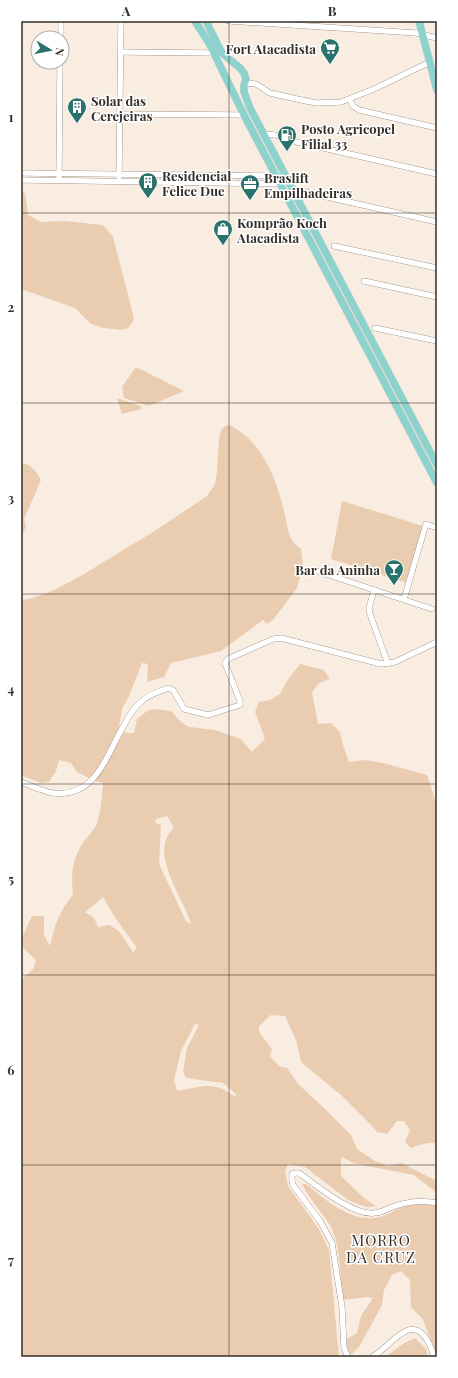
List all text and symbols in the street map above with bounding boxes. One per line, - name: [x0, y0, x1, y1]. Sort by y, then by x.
- text: A: [121, 2, 131, 19]
- text: B: [328, 2, 337, 19]
- north arrow: [30, 30, 70, 70]
- supermarket icon: Fort Atacadista: [319, 37, 341, 65]
- place label: Fort Atacadista: [226, 40, 316, 57]
- text: N: [52, 47, 68, 57]
- place label: Solar das Cerejeiras: [91, 92, 152, 124]
- building icon: Solar das Cerejeiras: [66, 96, 88, 124]
- text: 1: [9, 108, 14, 125]
- place label: Posto Agricopel Filial 33: [301, 120, 395, 152]
- fuel station icon: Posto Agricopel Filial 33: [276, 124, 298, 152]
- place label: Residencial Felice Due: [162, 167, 231, 199]
- place label: Braslift Empilhadeiras: [264, 169, 352, 201]
- building icon: Residencial Felice Due: [137, 171, 159, 199]
- office icon: Braslift Empilhadeiras: [239, 173, 261, 201]
- place label: Komprão Koch Atacadista: [236, 214, 327, 246]
- shop icon: Komprão Koch Atacadista: [212, 218, 234, 246]
- text: 2: [8, 298, 15, 315]
- text: 3: [8, 489, 14, 506]
- bar icon: Bar da Aninha: [383, 558, 405, 586]
- place label: Bar da Aninha: [295, 561, 380, 578]
- text: 4: [8, 680, 15, 697]
- text: 5: [8, 870, 14, 887]
- text: 6: [7, 1061, 15, 1078]
- district label: MORRO DA CRUZ: [346, 1230, 416, 1267]
- text: 7: [8, 1251, 14, 1268]

